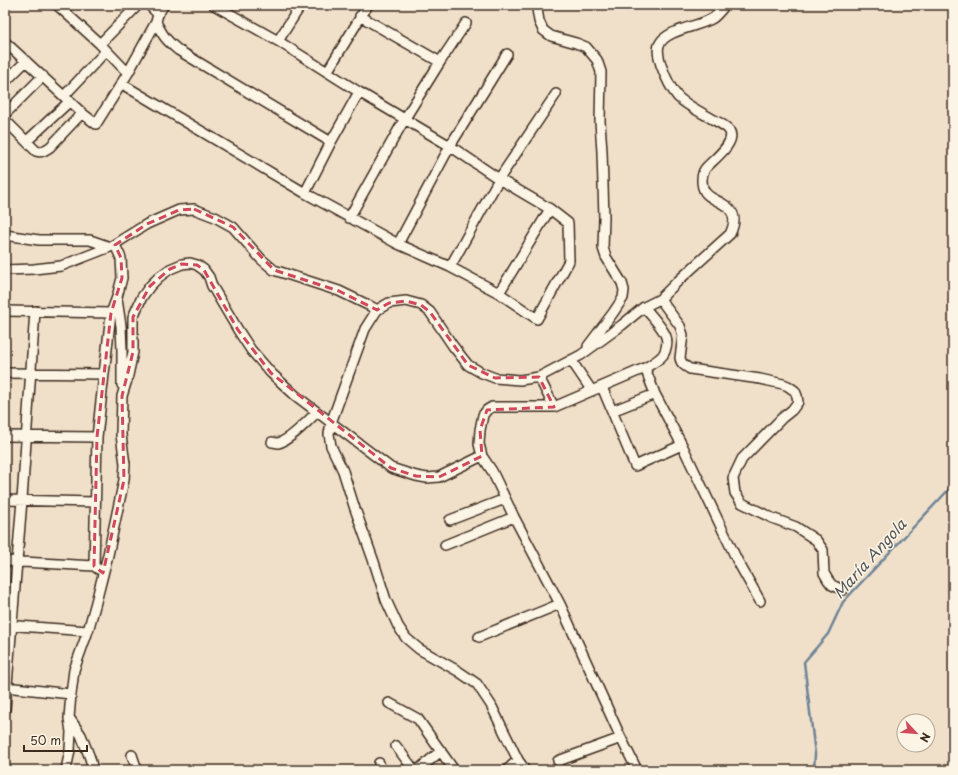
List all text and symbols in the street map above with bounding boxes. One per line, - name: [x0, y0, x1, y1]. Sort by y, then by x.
- water label: María Angola: [827, 513, 911, 603]
- north arrow: [896, 713, 936, 753]
- scale bar: [24, 727, 87, 753]
- text: N: [916, 730, 935, 746]
- text: 50 m: [30, 731, 61, 749]

